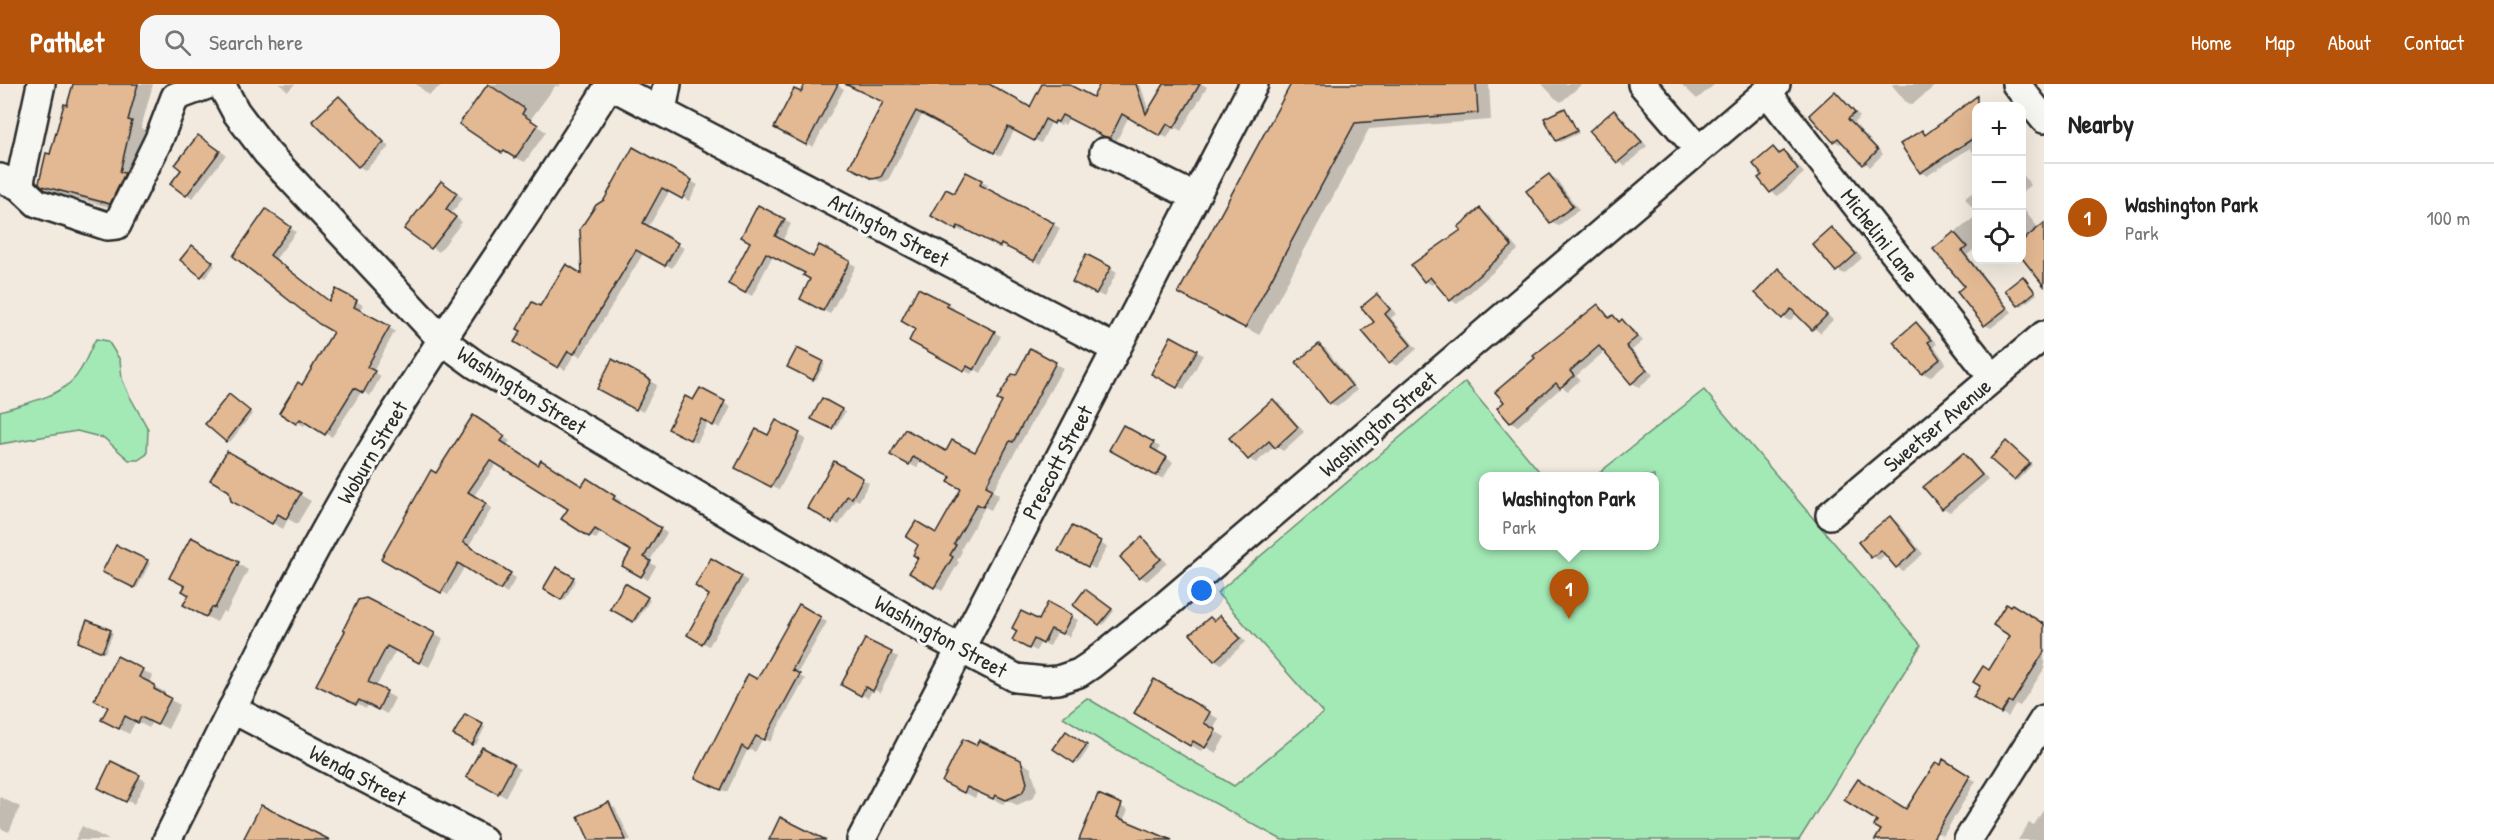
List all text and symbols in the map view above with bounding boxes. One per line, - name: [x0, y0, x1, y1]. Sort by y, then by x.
- search box: [140, 15, 560, 69]
- text: Pathlet: [30, 23, 104, 61]
- icon: search: [161, 26, 194, 59]
- text: Search here: [209, 27, 303, 57]
- text: Home: [2191, 28, 2232, 57]
- text: Map: [2265, 28, 2295, 57]
- text: About: [2328, 28, 2371, 57]
- text: Contact: [2404, 28, 2464, 57]
- map controls: [1972, 102, 2026, 264]
- button: +: [1972, 102, 2026, 156]
- text: Nearby: [2068, 106, 2134, 141]
- button: −: [1972, 156, 2026, 210]
- street label: Michelini Lane: [1834, 182, 1926, 288]
- street label: Arlington Street: [824, 186, 955, 275]
- text: Washington Park: [2125, 189, 2258, 219]
- text: 1: [2084, 204, 2091, 231]
- text: 100 m: [2427, 204, 2470, 231]
- button: locate: [1972, 210, 2026, 264]
- text: Park: [2125, 219, 2158, 246]
- street label: Washington Street: [452, 338, 593, 442]
- street label: Washington Street: [1313, 364, 1444, 484]
- street label: Sweetser Avenue: [1877, 371, 1997, 479]
- street label: Woburn Street: [330, 395, 415, 509]
- street label: Prescott Street: [1014, 399, 1100, 524]
- popup: [1479, 472, 1659, 550]
- text: Washington Park: [1503, 483, 1635, 513]
- text: Park: [1503, 513, 1536, 540]
- pin: 1: [1550, 570, 1588, 619]
- your location: [1187, 576, 1216, 605]
- street label: Washington Street: [869, 587, 1013, 685]
- street label: Wenda Street: [304, 737, 412, 813]

